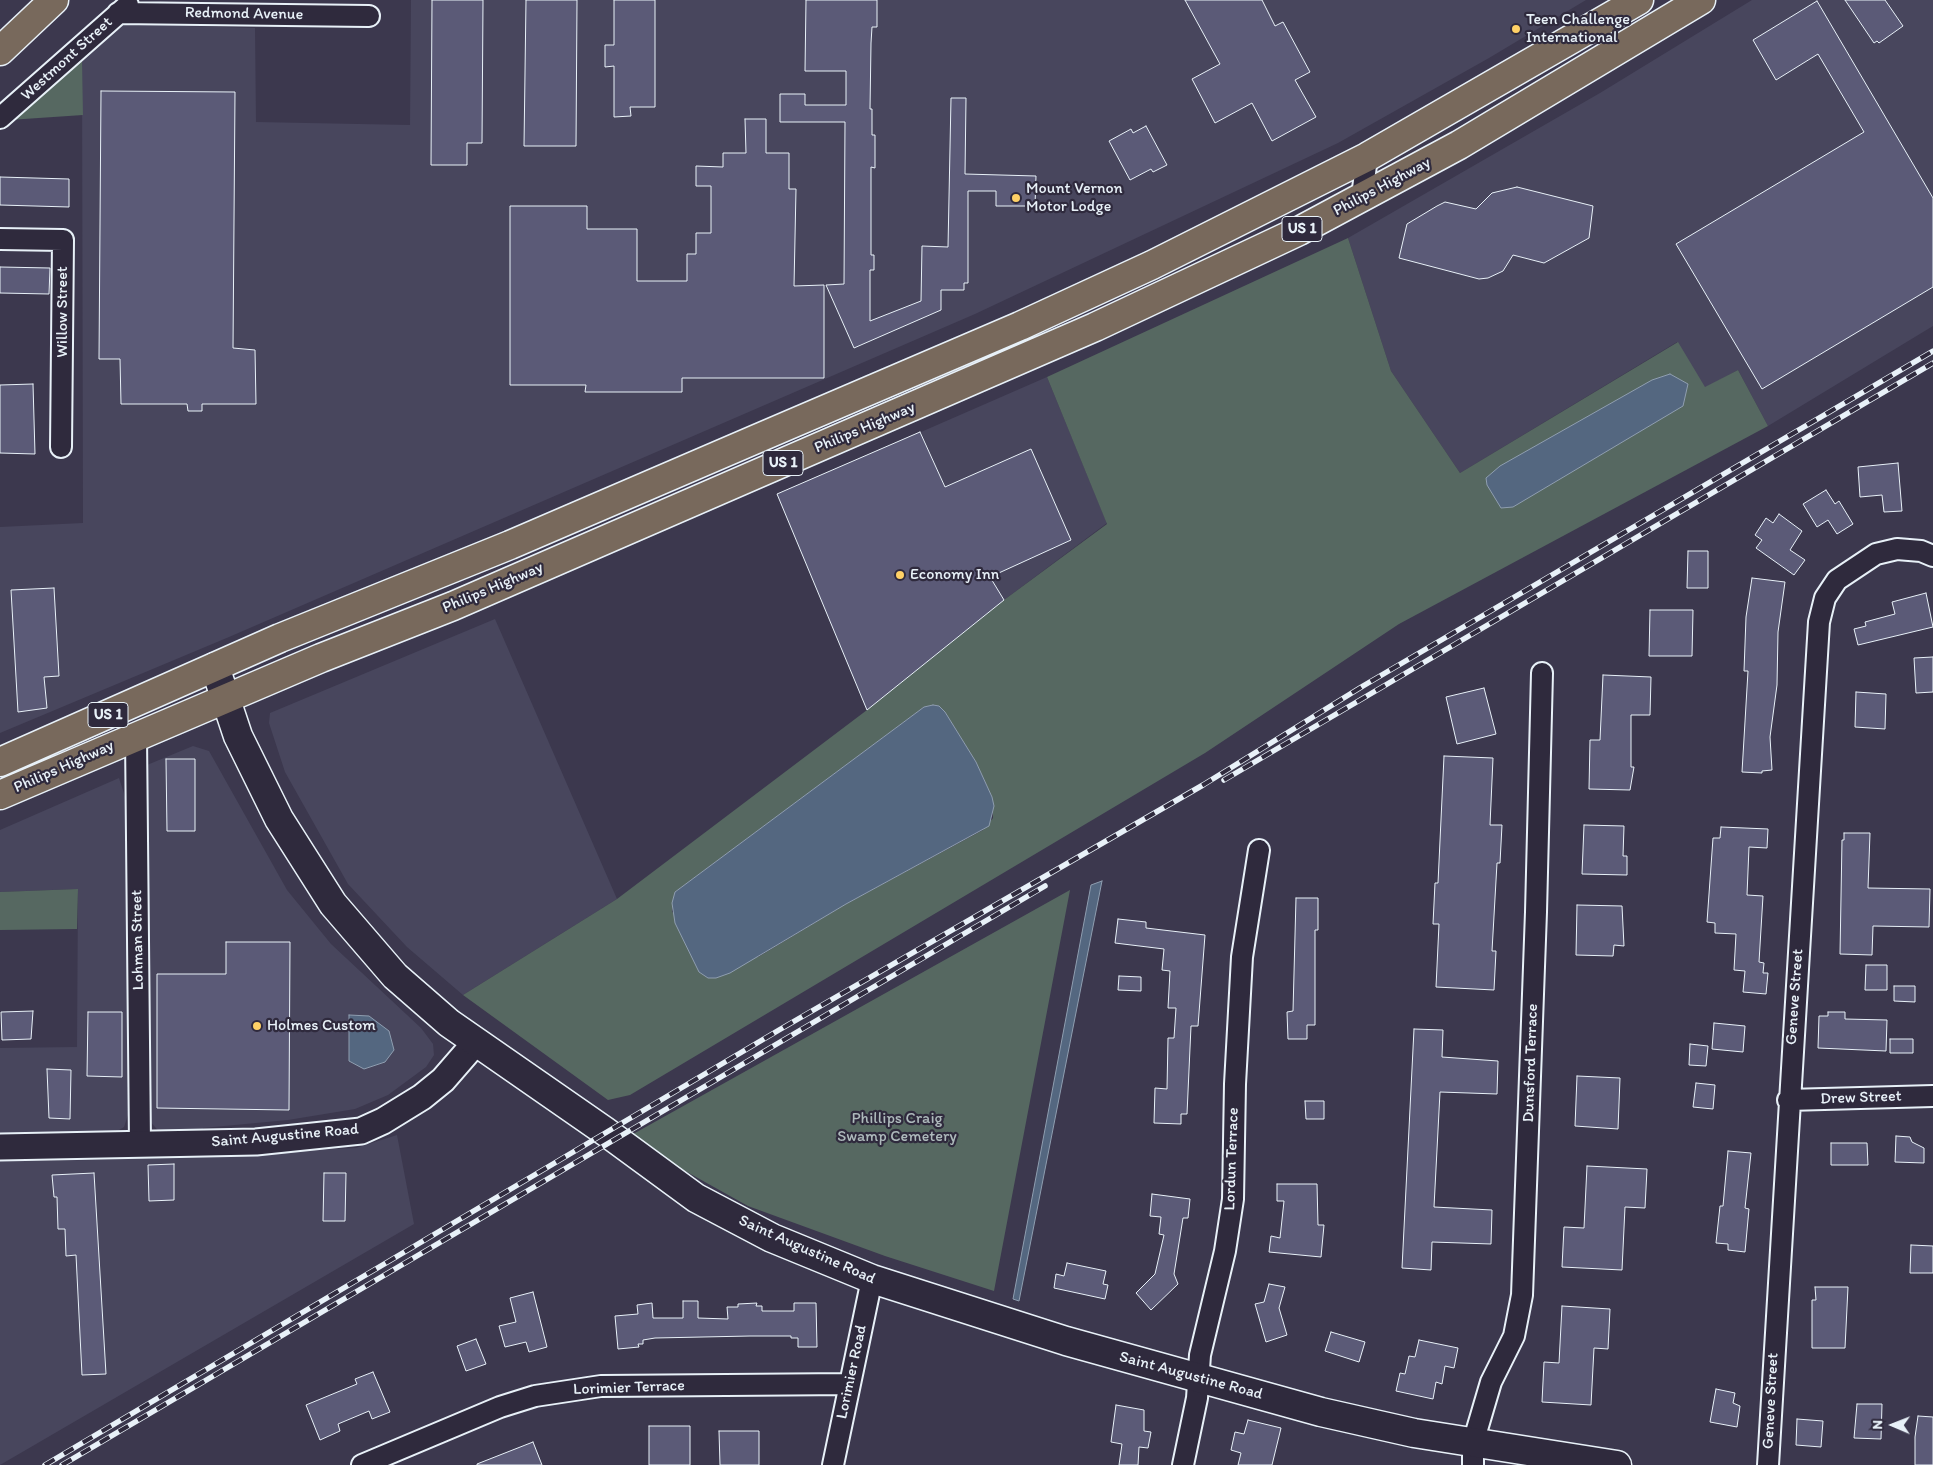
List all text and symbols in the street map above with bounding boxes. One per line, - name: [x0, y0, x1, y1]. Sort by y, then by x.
- street label: Redmond Avenue: [185, 3, 303, 25]
- place label: Teen Challenge International: [1526, 10, 1630, 48]
- street label: Westmont Street: [17, 13, 117, 105]
- marker: Teen Challenge International: [1510, 23, 1522, 35]
- street label: Philips Highway: [1330, 153, 1434, 221]
- place label: Mount Vernon Motor Lodge: [1026, 179, 1123, 217]
- marker: Mount Vernon Motor Lodge: [1010, 192, 1022, 204]
- road number: US 1: [1282, 216, 1322, 242]
- street label: Willow Street: [53, 266, 73, 358]
- street label: Philips Highway: [812, 398, 918, 458]
- road number: US 1: [763, 450, 803, 476]
- street label: Philips Highway: [440, 558, 546, 618]
- place label: Economy Inn: [910, 565, 999, 585]
- marker: Economy Inn: [894, 569, 906, 581]
- road number: US 1: [88, 702, 128, 728]
- street label: Philips Highway: [11, 736, 117, 798]
- street label: Lohman Street: [128, 890, 148, 990]
- street label: Geneve Street: [1782, 948, 1808, 1046]
- street label: Dunsford Terrace: [1519, 1003, 1543, 1123]
- place label: Holmes Custom: [267, 1016, 376, 1036]
- marker: Holmes Custom: [251, 1020, 263, 1032]
- street label: Drew Street: [1820, 1087, 1902, 1109]
- street label: Lordun Terrace: [1221, 1107, 1243, 1211]
- park label: Phillips Craig Swamp Cemetery: [837, 1109, 957, 1147]
- street label: Saint Augustine Road: [211, 1120, 359, 1152]
- street label: Saint Augustine Road: [736, 1211, 878, 1289]
- street label: Lorimier Road: [833, 1323, 871, 1421]
- street label: Saint Augustine Road: [1117, 1348, 1265, 1404]
- street label: Geneve Street: [1759, 1352, 1783, 1450]
- street label: Lorimier Terrace: [573, 1376, 685, 1400]
- north arrow: [1868, 1400, 1918, 1450]
- text: N: [1869, 1420, 1886, 1430]

